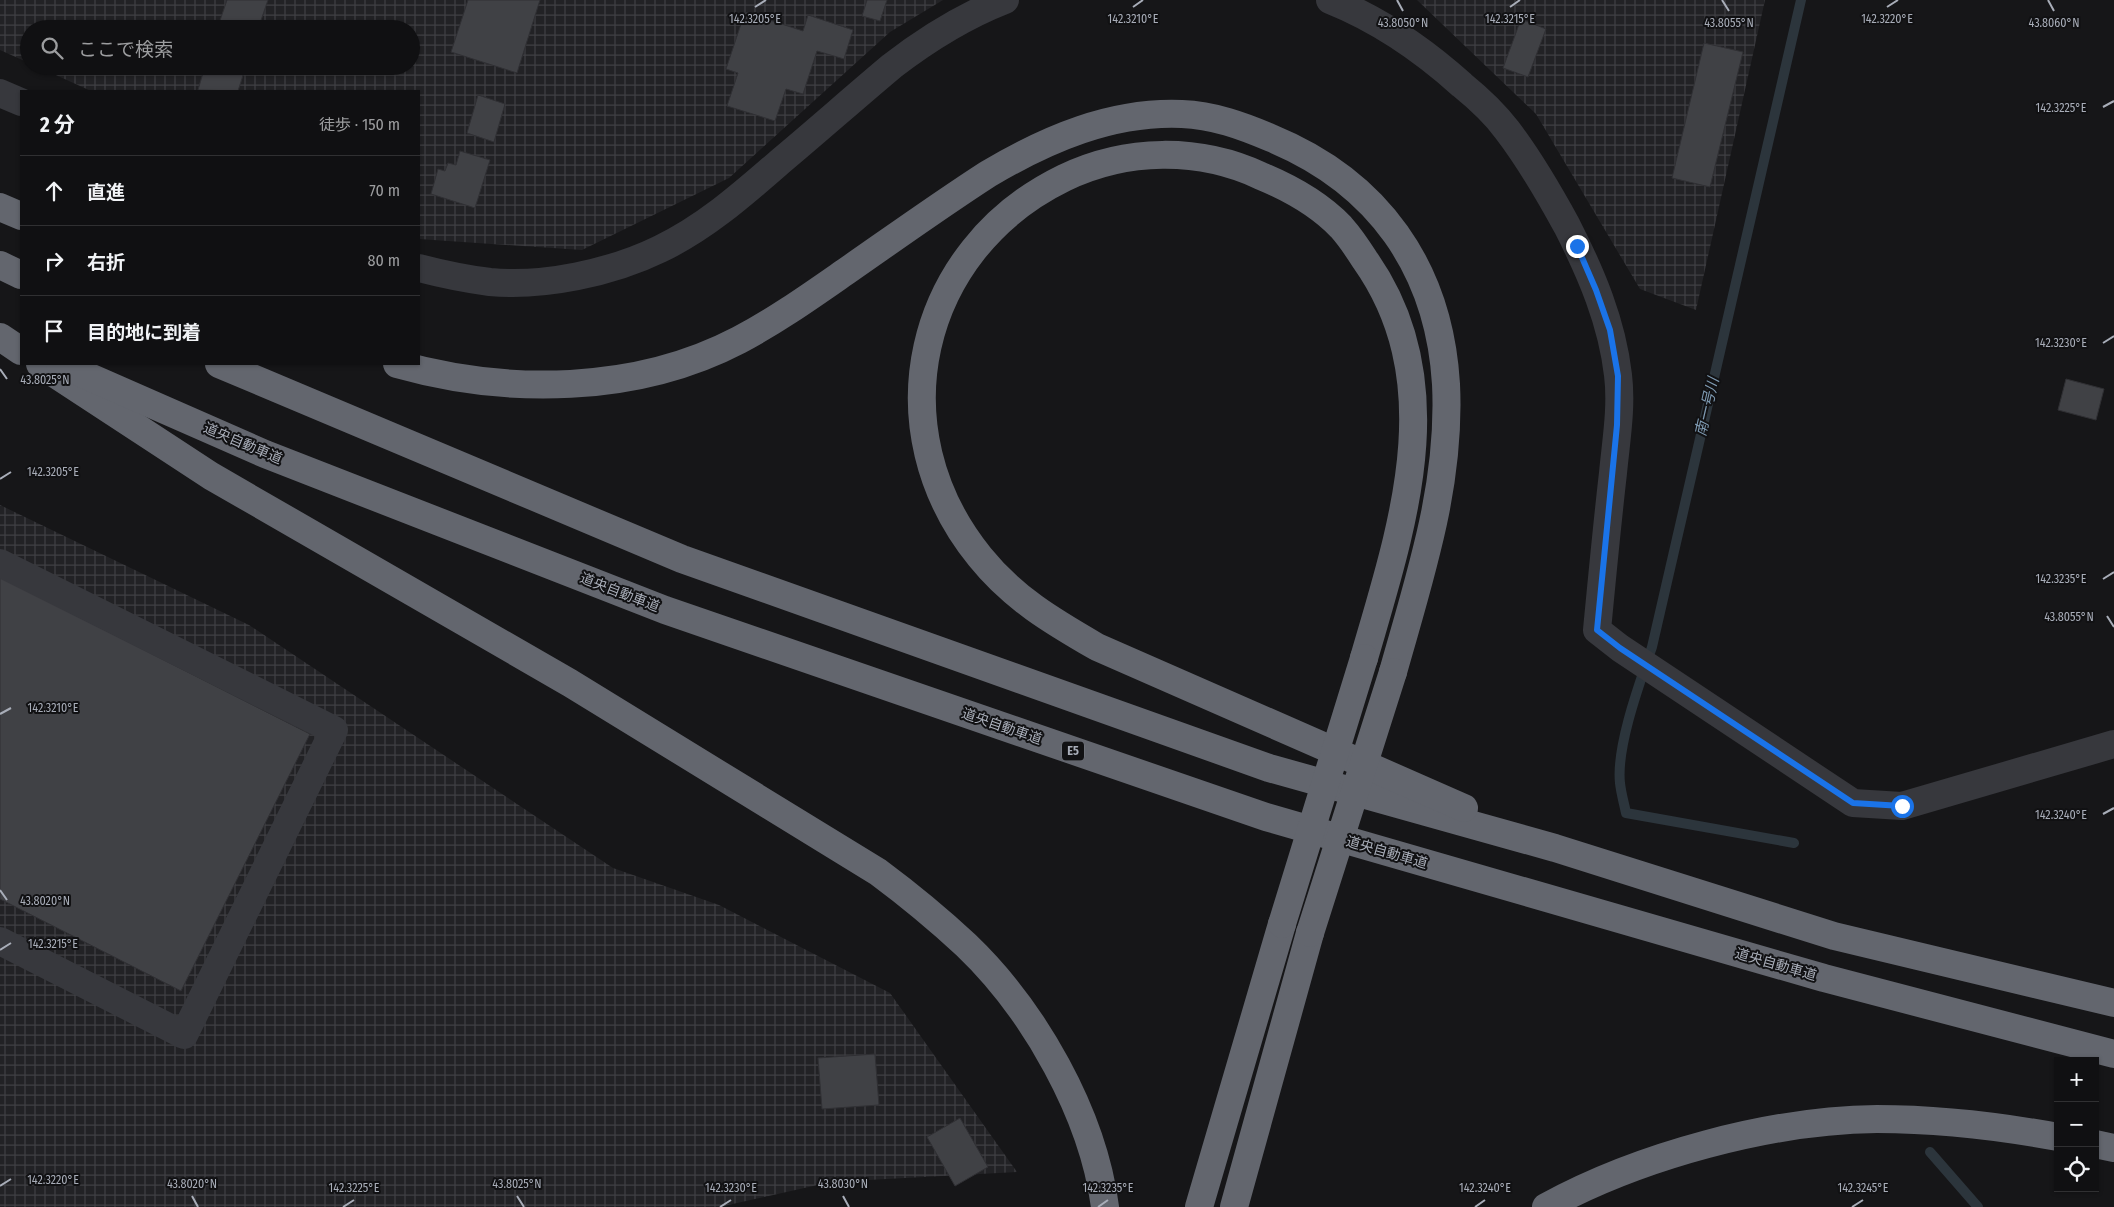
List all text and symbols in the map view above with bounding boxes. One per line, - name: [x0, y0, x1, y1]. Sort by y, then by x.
- text: 142.3205°E: [729, 12, 781, 26]
- text: 142.3210°E: [1108, 12, 1159, 26]
- text: 142.3215°E: [1485, 12, 1535, 26]
- text: 142.3220°E: [1861, 12, 1913, 26]
- text: 43.8050°N: [1378, 16, 1428, 30]
- text: 43.8055°N: [1704, 16, 1754, 30]
- text: 43.8060°N: [2029, 16, 2079, 30]
- search box: [20, 20, 420, 75]
- icon: search: [38, 34, 66, 62]
- text: ここで検索: [78, 38, 173, 61]
- text: 142.3225°E: [2036, 101, 2087, 115]
- text: 2 分: [40, 112, 75, 138]
- text: 徒歩 · 150 m: [319, 115, 400, 134]
- icon: ahead: [40, 177, 68, 205]
- text: 直進: [87, 181, 125, 204]
- text: 70 m: [369, 181, 400, 200]
- route end: [1566, 235, 1589, 258]
- icon: right: [40, 247, 68, 275]
- text: 右折: [87, 251, 125, 274]
- text: 80 m: [368, 251, 400, 270]
- icon: arrive: [40, 317, 68, 345]
- text: 目的地に到着: [87, 321, 201, 344]
- text: 142.3230°E: [2035, 336, 2087, 350]
- text: 43.8025°N: [20, 373, 70, 387]
- water label: 南一号川: [1691, 374, 1723, 438]
- street label: 道央自動車道: [201, 419, 285, 468]
- text: 142.3205°E: [27, 465, 79, 479]
- street label: 道央自動車道: [578, 569, 662, 615]
- text: 142.3235°E: [2036, 572, 2087, 586]
- text: 43.8055°N: [2044, 610, 2094, 624]
- text: 142.3210°E: [28, 701, 79, 715]
- street label: 道央自動車道: [959, 705, 1044, 748]
- road number: E5: [1062, 741, 1084, 760]
- route start: [1891, 795, 1914, 818]
- text: 142.3240°E: [2035, 808, 2087, 822]
- street label: 道央自動車道: [1344, 833, 1430, 872]
- text: 43.8020°N: [20, 894, 70, 908]
- text: 142.3215°E: [28, 937, 78, 951]
- street label: 道央自動車道: [1733, 945, 1819, 984]
- map controls: [2054, 1057, 2099, 1192]
- button: +: [2054, 1057, 2099, 1102]
- button: −: [2054, 1102, 2099, 1147]
- button: locate: [2054, 1147, 2099, 1192]
- text: 142.3220°E: [27, 1173, 79, 1187]
- text: 43.8020°N: [167, 1177, 217, 1191]
- text: 43.8025°N: [492, 1177, 542, 1191]
- text: 43.8030°N: [818, 1177, 868, 1191]
- text: 142.3225°E: [329, 1181, 380, 1195]
- text: 142.3230°E: [705, 1181, 757, 1195]
- text: 142.3235°E: [1083, 1181, 1134, 1195]
- text: 142.3240°E: [1459, 1181, 1511, 1195]
- text: 142.3245°E: [1838, 1181, 1889, 1195]

